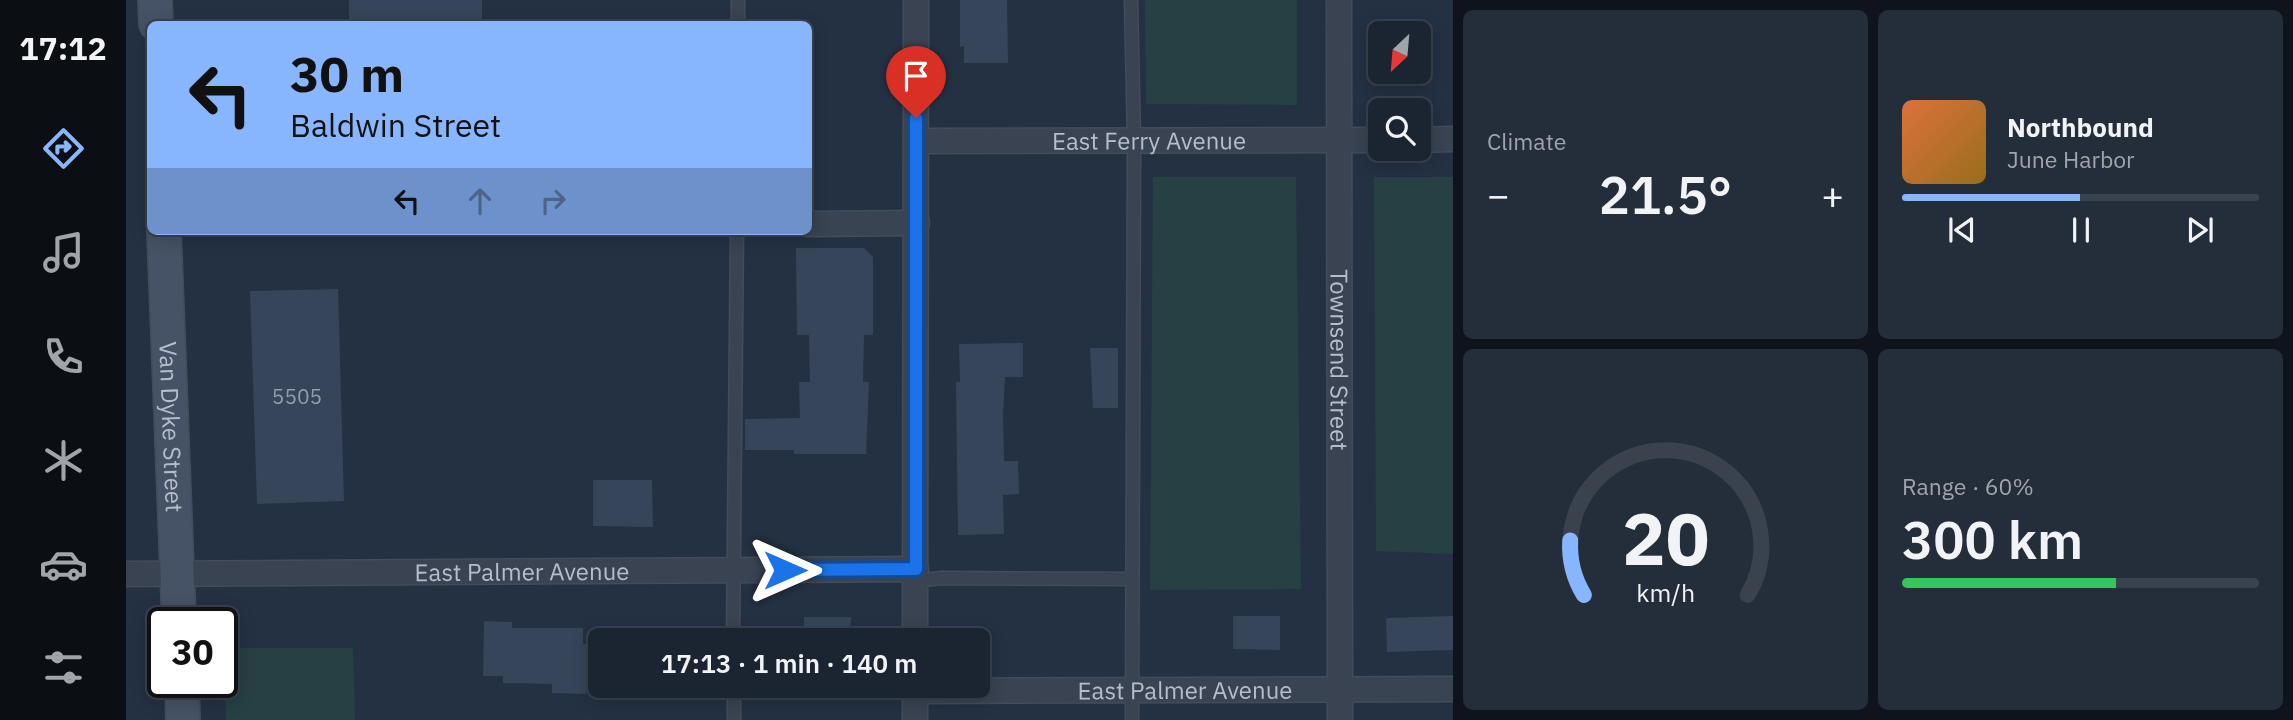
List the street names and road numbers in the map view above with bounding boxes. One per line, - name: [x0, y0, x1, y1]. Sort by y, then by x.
- street label: East Ferry Avenue: [1052, 124, 1246, 157]
- street label: Townsend Street: [1323, 269, 1356, 451]
- street label: Van Dyke Street: [152, 341, 191, 513]
- street label: East Palmer Avenue: [414, 555, 630, 588]
- street label: East Palmer Avenue: [1077, 674, 1293, 706]

